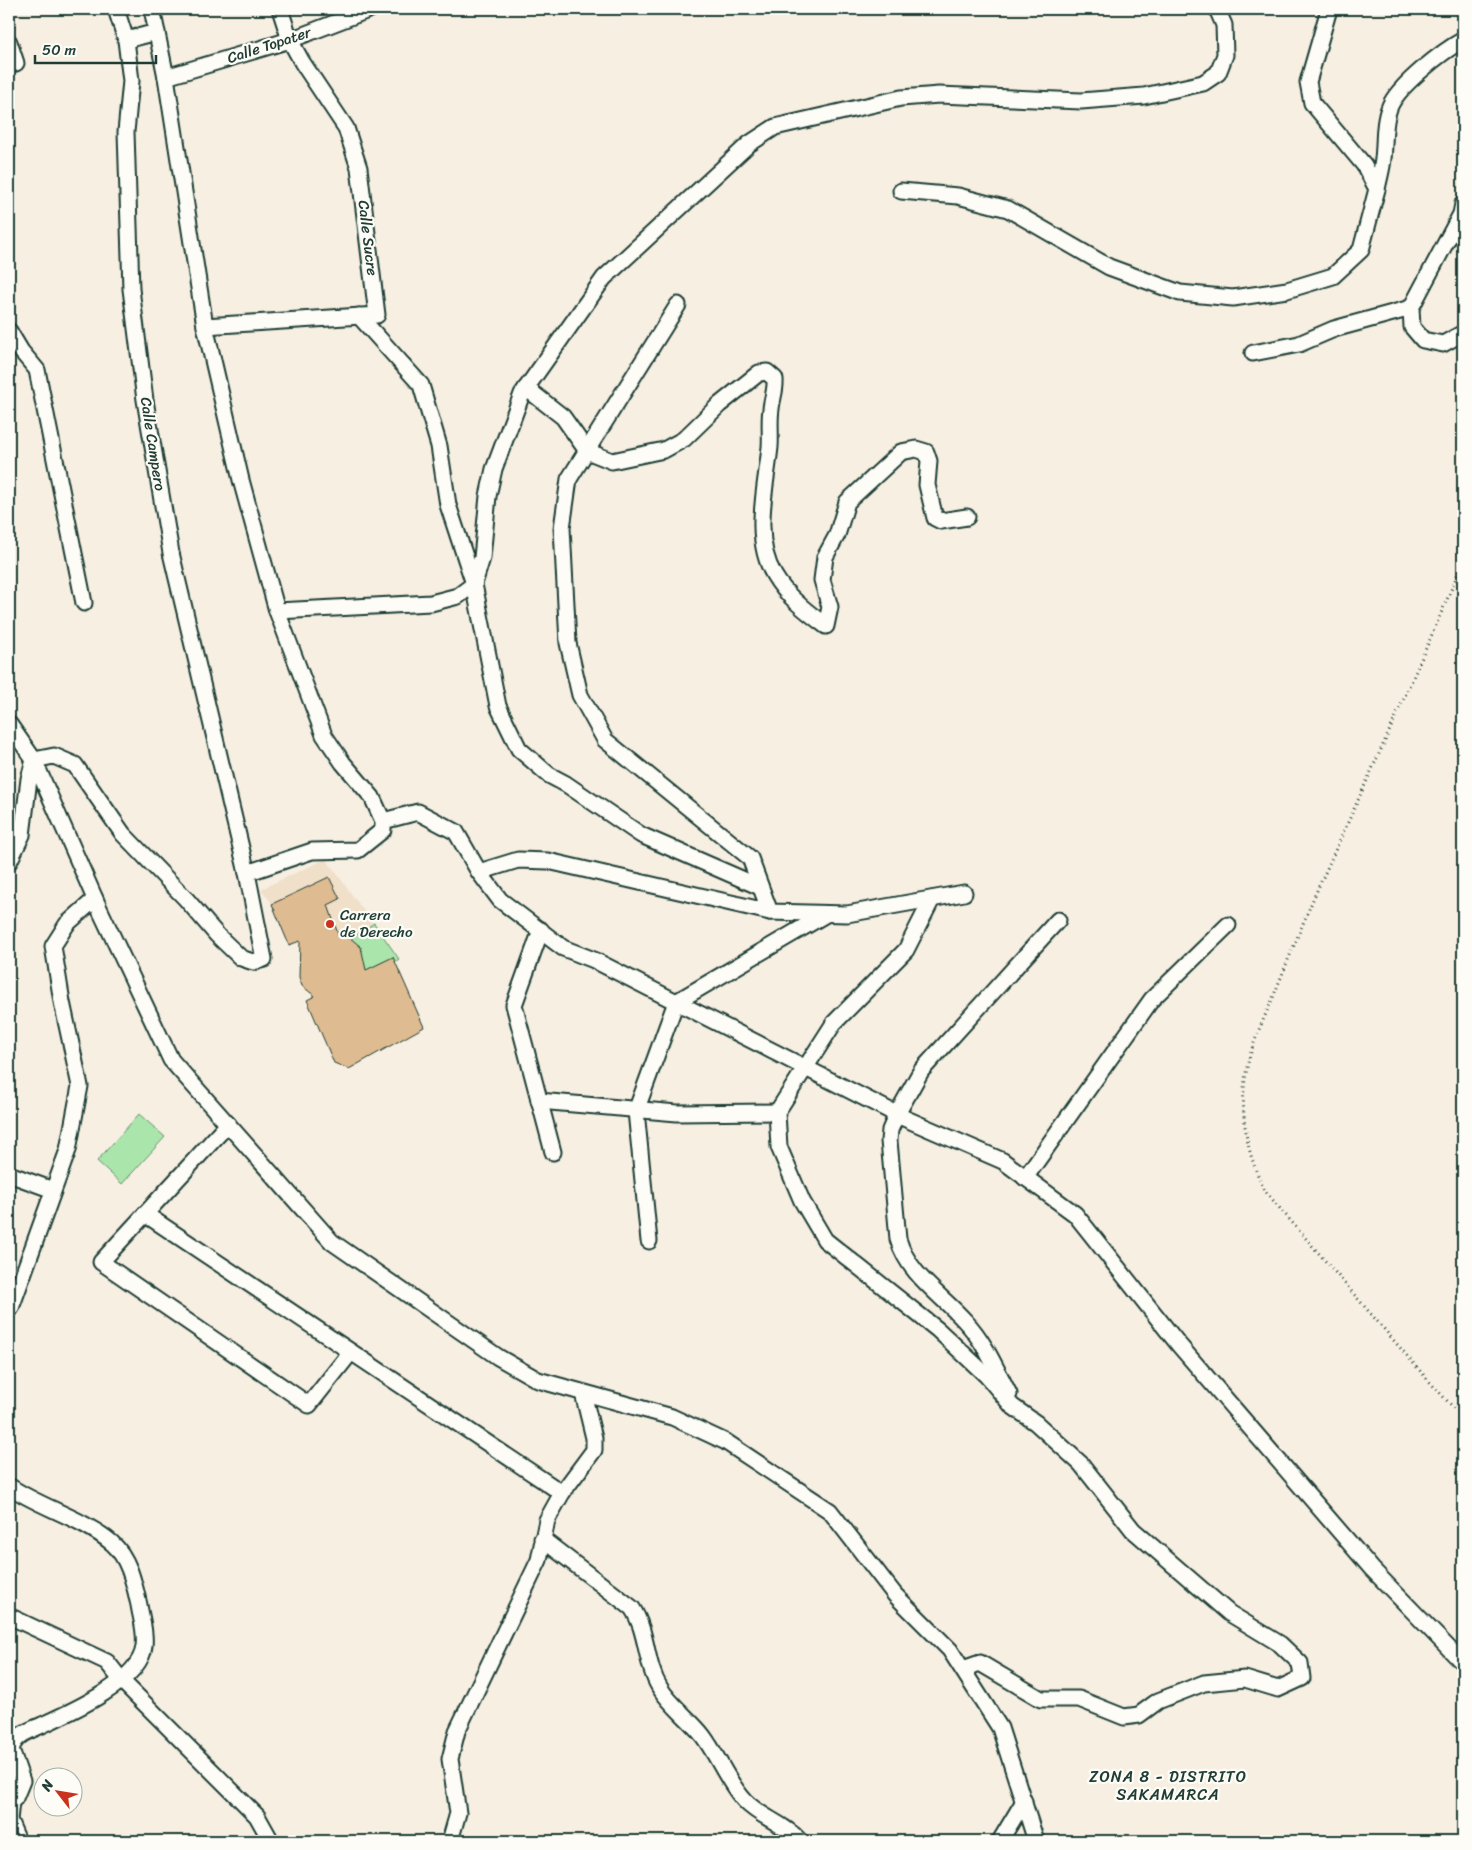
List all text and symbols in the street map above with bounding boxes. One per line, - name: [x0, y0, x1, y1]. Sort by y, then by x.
- street label: Calle Topater: [224, 19, 315, 71]
- scale bar: [35, 32, 156, 64]
- text: 50 m: [42, 37, 77, 63]
- street label: Calle Sucre: [350, 199, 386, 278]
- street label: Calle Campero: [133, 395, 173, 493]
- place label: Carrera de Derecho: [340, 902, 413, 945]
- marker: Carrera de Derecho: [324, 918, 336, 930]
- district label: ZONA 8 - DISTRITO SAKAMARCA: [1089, 1762, 1247, 1809]
- north arrow: [32, 1768, 82, 1818]
- text: N: [34, 1775, 61, 1797]

